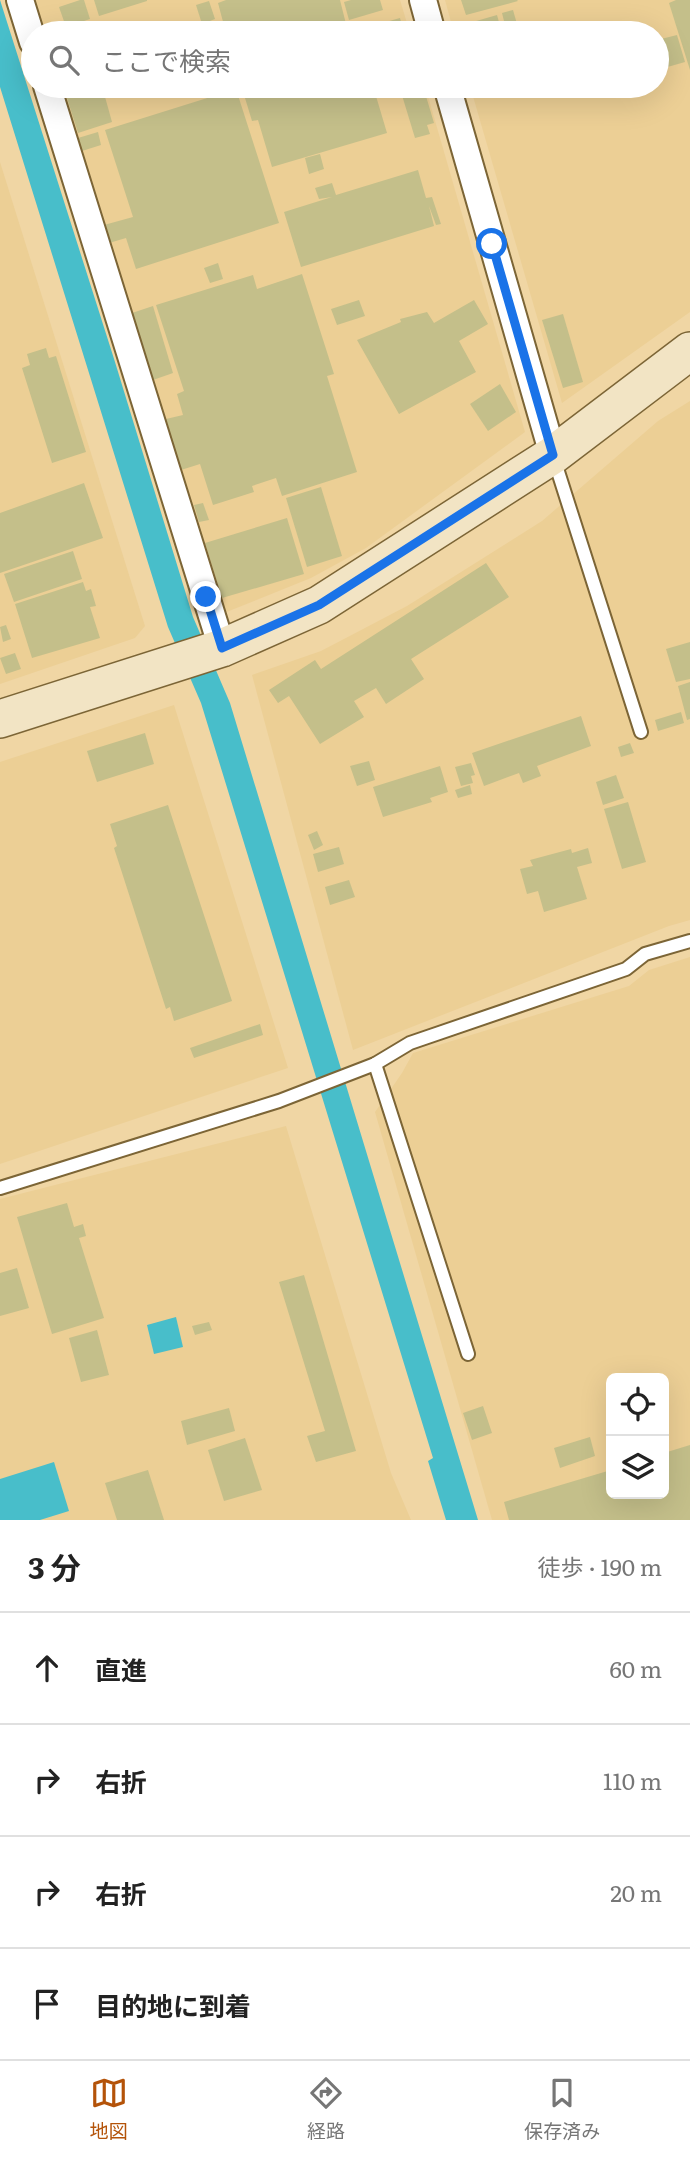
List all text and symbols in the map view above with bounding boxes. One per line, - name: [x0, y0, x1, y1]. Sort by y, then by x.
- search box: [21, 21, 669, 98]
- text: ここで検索: [101, 40, 231, 79]
- icon: search: [45, 41, 83, 79]
- route start: [476, 228, 507, 259]
- route end: [190, 581, 221, 612]
- map controls: [606, 1373, 669, 1499]
- button: locate: [606, 1373, 669, 1436]
- button: layers: [606, 1436, 669, 1499]
- text: 3 分: [28, 1544, 81, 1588]
- text: 徒歩 · 190 m: [538, 1549, 662, 1583]
- icon: ahead: [28, 1649, 66, 1687]
- text: 直進: [95, 1649, 147, 1688]
- text: 60 m: [609, 1651, 662, 1685]
- icon: right: [28, 1761, 66, 1799]
- text: 右折: [95, 1761, 147, 1800]
- text: 110 m: [603, 1763, 662, 1797]
- icon: right: [28, 1873, 66, 1911]
- text: 右折: [95, 1873, 147, 1912]
- text: 20 m: [610, 1875, 662, 1909]
- icon: arrive: [28, 1985, 66, 2023]
- text: 目的地に到着: [95, 1985, 251, 2024]
- tab: 地図: [90, 2074, 128, 2144]
- tab: 経路: [307, 2074, 345, 2144]
- tab: 保存済み: [524, 2074, 600, 2144]

